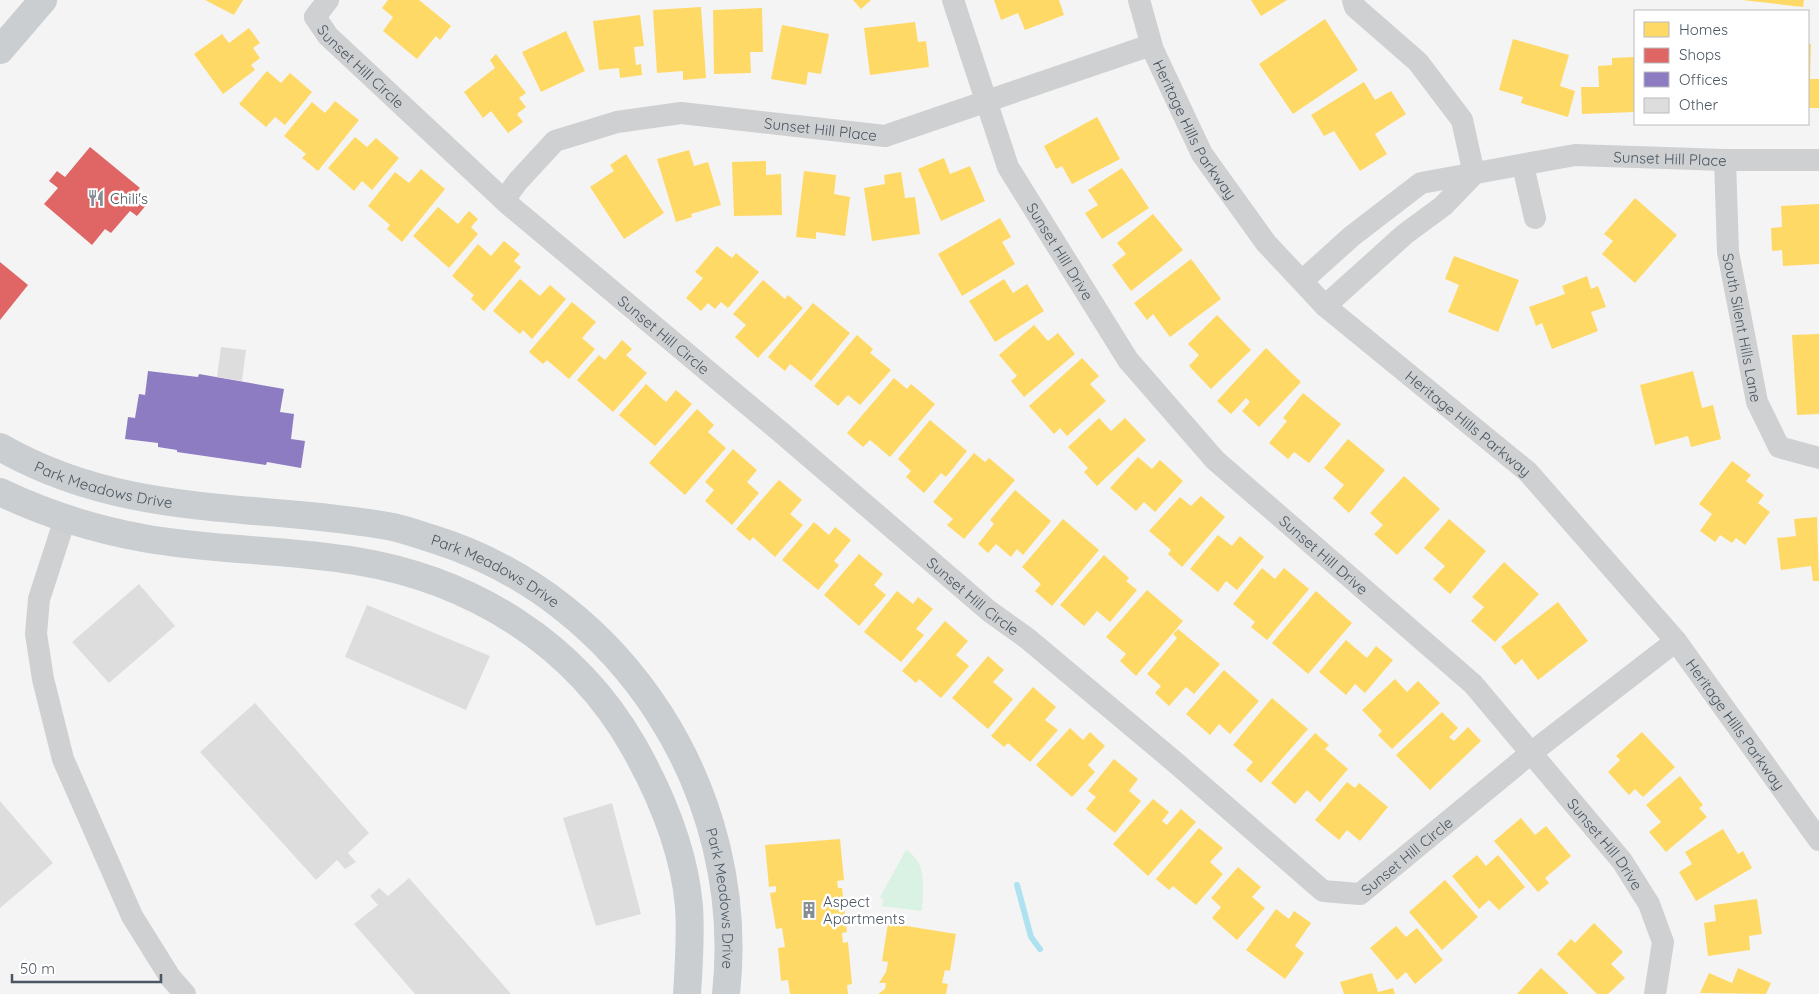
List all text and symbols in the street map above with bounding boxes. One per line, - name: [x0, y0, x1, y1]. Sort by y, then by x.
- legend: [1634, 10, 1809, 125]
- text: Homes: [1679, 20, 1728, 39]
- street label: Sunset Hill Circle: [313, 21, 409, 112]
- text: Shops: [1679, 45, 1721, 64]
- street label: Heritage Hills Parkway: [1149, 56, 1241, 203]
- text: Offices: [1679, 70, 1728, 89]
- text: Other: [1679, 95, 1719, 114]
- street label: Sunset Hill Place: [763, 113, 878, 145]
- street label: Sunset Hill Place: [1613, 147, 1727, 170]
- restaurant icon: Chili's: [86, 188, 106, 208]
- place label: Chili's: [110, 189, 148, 208]
- street label: Sunset Hill Drive: [1023, 199, 1098, 304]
- street label: South Silent Hills Lane: [1719, 251, 1766, 404]
- street label: Sunset Hill Circle: [614, 291, 714, 378]
- street label: Heritage Hills Parkway: [1402, 366, 1535, 480]
- street label: Park Meadows Drive: [32, 456, 174, 512]
- street label: Sunset Hill Drive: [1276, 511, 1372, 598]
- street label: Park Meadows Drive: [429, 530, 564, 611]
- street label: Sunset Hill Circle: [923, 553, 1023, 639]
- street label: Heritage Hills Parkway: [1682, 655, 1789, 793]
- street label: Sunset Hill Drive: [1564, 794, 1647, 893]
- street label: Sunset Hill Circle: [1357, 812, 1456, 899]
- street label: Park Meadows Drive: [702, 825, 738, 969]
- place label: Aspect Apartments: [823, 892, 905, 928]
- building icon: Aspect Apartments: [799, 900, 819, 920]
- scale bar: [12, 952, 161, 984]
- text: 50 m: [20, 959, 55, 978]

